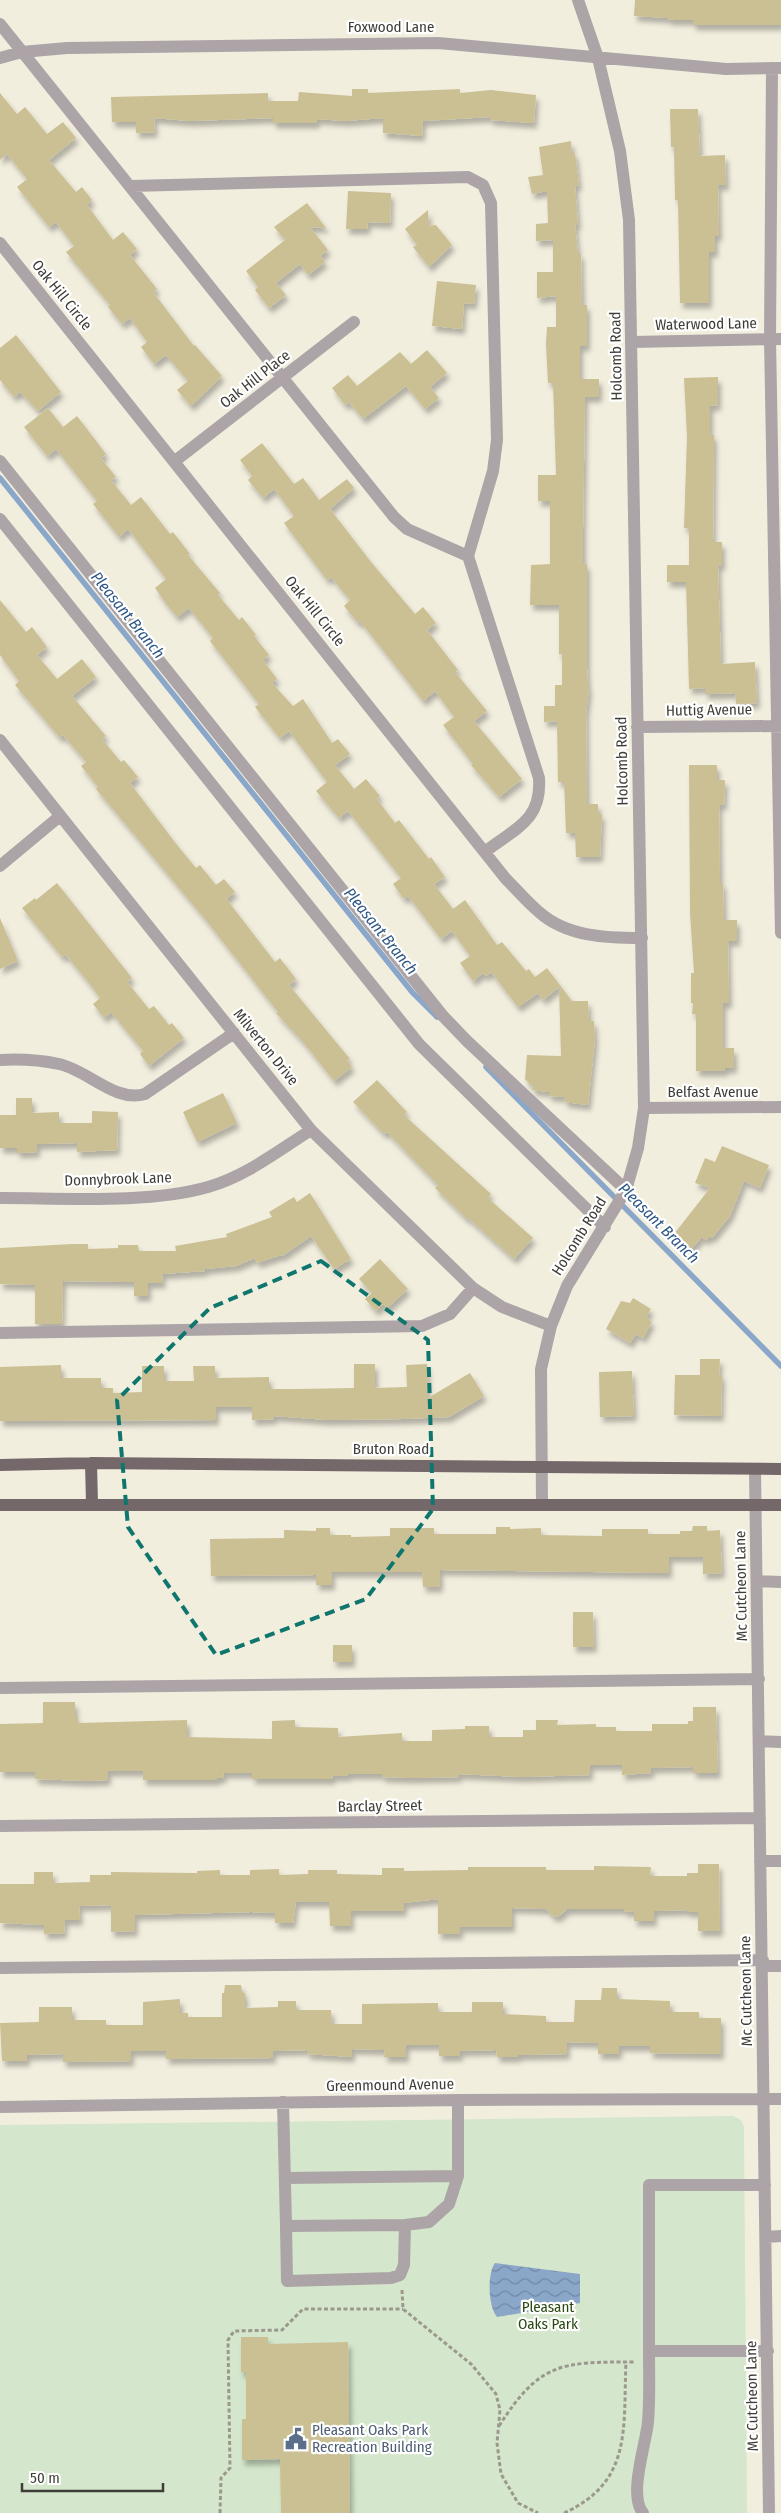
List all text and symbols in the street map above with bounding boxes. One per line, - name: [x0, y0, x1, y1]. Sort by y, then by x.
- street label: Foxwood Lane: [348, 18, 434, 36]
- street label: Oak Hill Circle: [28, 256, 96, 334]
- street label: Holcomb Road: [606, 311, 626, 401]
- street label: Waterwood Lane: [655, 314, 757, 334]
- street label: Oak Hill Place: [216, 346, 294, 412]
- water label: Pleasant Branch: [87, 568, 169, 662]
- street label: Oak Hill Circle: [281, 572, 349, 650]
- street label: Huttig Avenue: [666, 700, 752, 720]
- street label: Holcomb Road: [612, 716, 632, 806]
- water label: Pleasant Branch: [340, 884, 422, 978]
- street label: Milverton Drive: [230, 1005, 302, 1089]
- street label: Belfast Avenue: [667, 1083, 759, 1101]
- street label: Donnybrook Lane: [64, 1168, 172, 1190]
- water label: Pleasant Branch: [615, 1179, 703, 1267]
- street label: Holcomb Road: [548, 1193, 610, 1279]
- street label: Bruton Road: [353, 1440, 429, 1458]
- street label: Mc Cutcheon Lane: [731, 1530, 751, 1642]
- street label: Barclay Street: [337, 1796, 423, 1816]
- street label: Mc Cutcheon Lane: [736, 1935, 756, 2047]
- street label: Greenmound Avenue: [326, 2075, 454, 2095]
- park label: Pleasant Oaks Park: [518, 2298, 578, 2333]
- street label: Mc Cutcheon Lane: [742, 2340, 762, 2452]
- place label: Pleasant Oaks Park Recreation Building: [312, 2421, 432, 2456]
- public building icon: Pleasant Oaks Park Recreation Building: [283, 2426, 309, 2452]
- scale bar: [22, 2460, 164, 2492]
- text: 50 m: [30, 2469, 60, 2487]

